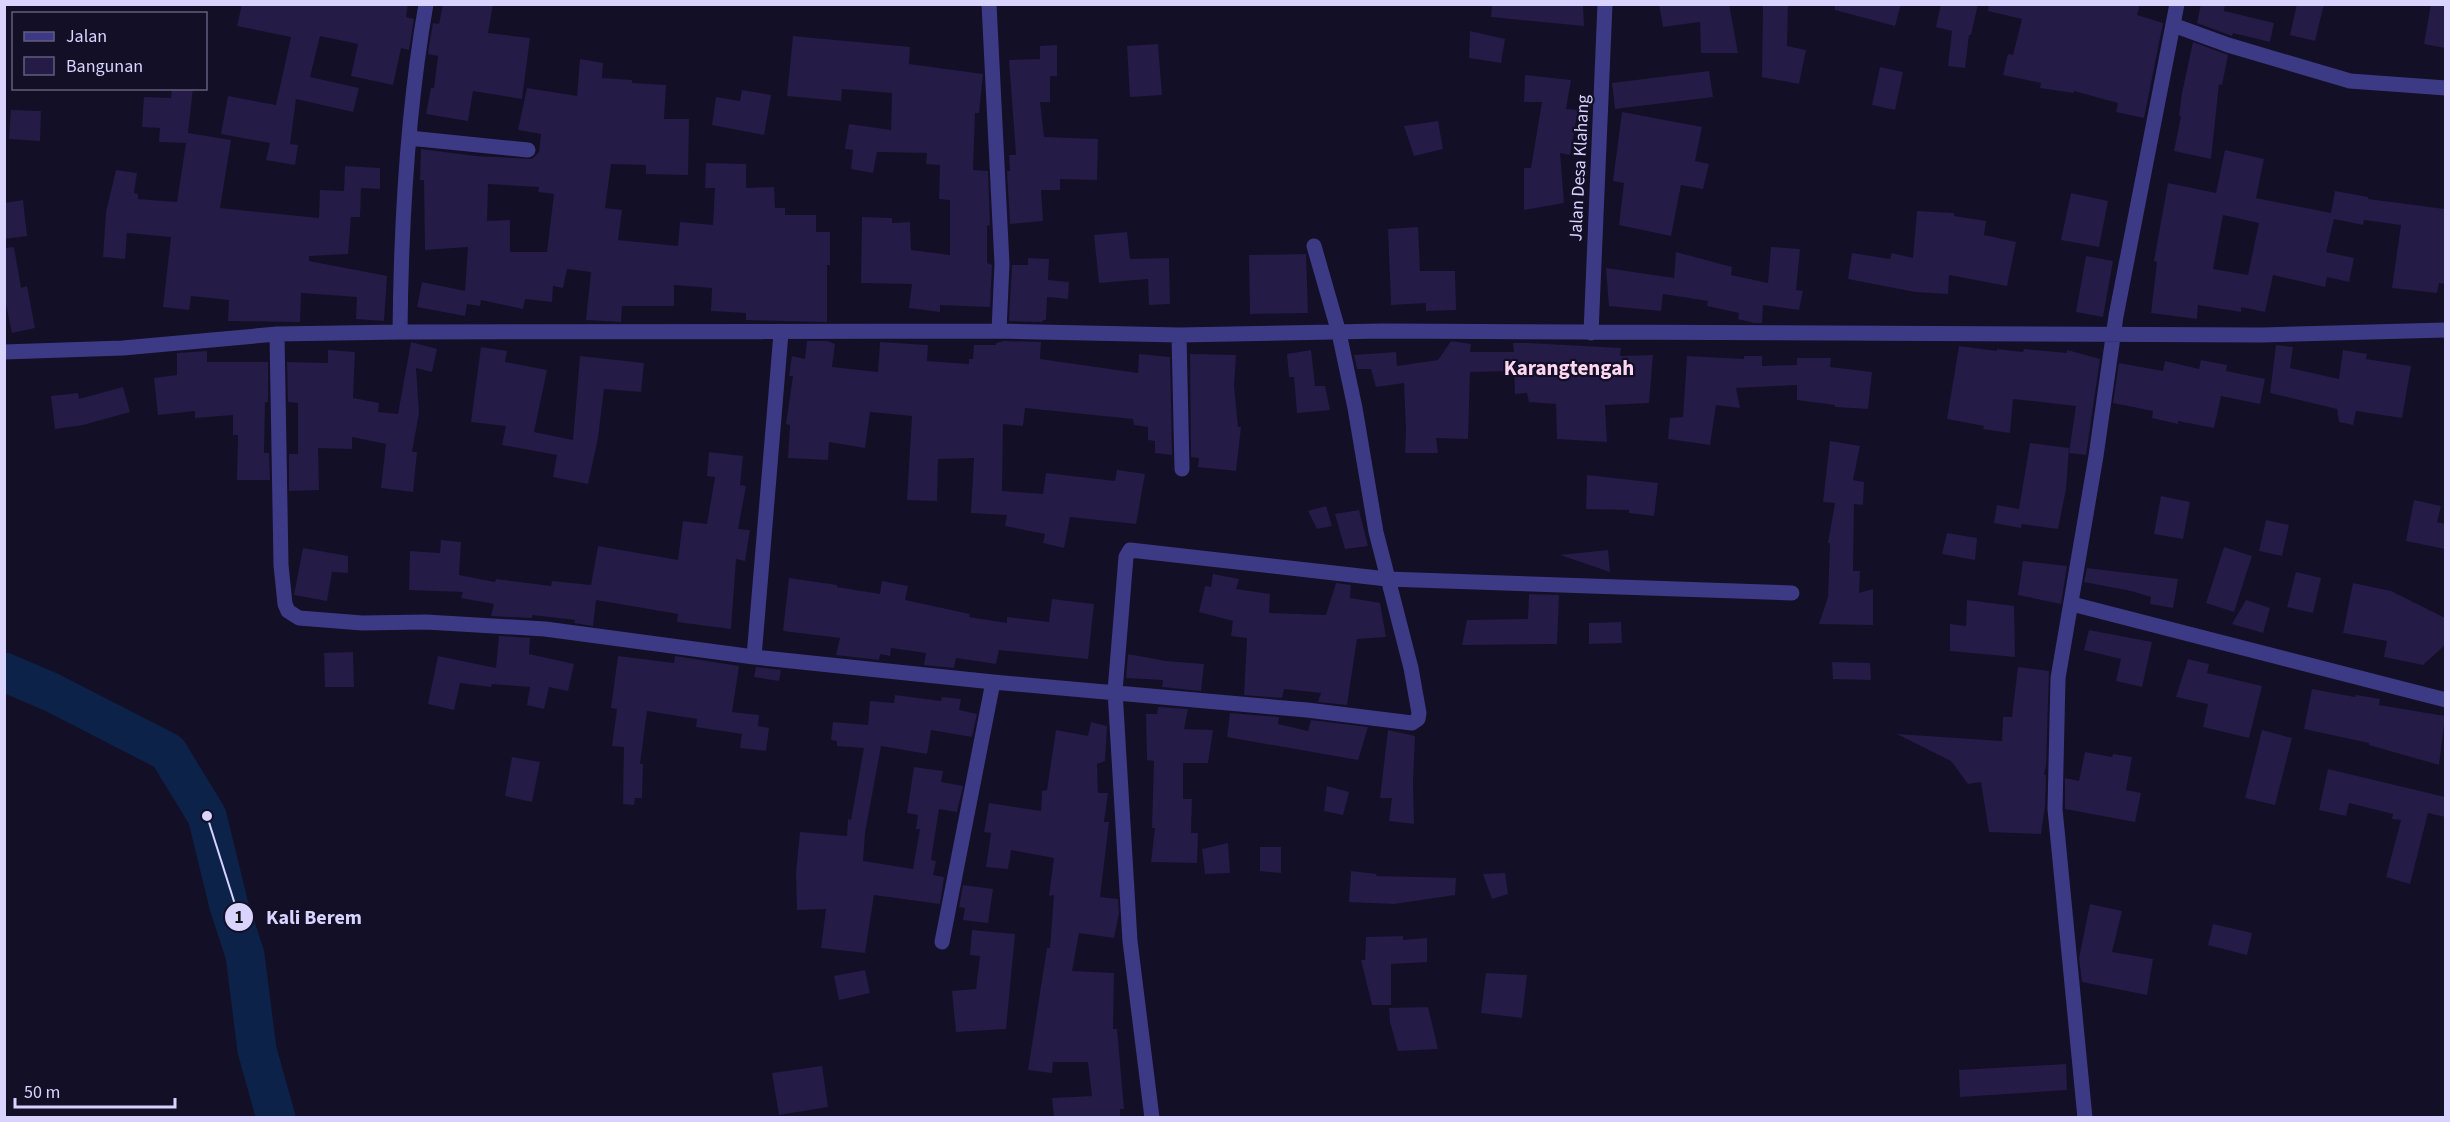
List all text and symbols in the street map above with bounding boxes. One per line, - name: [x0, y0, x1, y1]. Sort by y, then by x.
- legend: [12, 12, 207, 90]
- text: Jalan: [66, 24, 107, 49]
- text: Bangunan: [66, 54, 143, 79]
- street label: Jalan Desa Klahang: [1563, 94, 1596, 242]
- district label: Karangtengah: [1504, 353, 1634, 383]
- callout: Kali Berem: [224, 898, 374, 936]
- text: Kali Berem: [266, 904, 362, 932]
- text: 1: [234, 905, 244, 930]
- scale bar: [15, 1071, 176, 1109]
- text: 50 m: [24, 1080, 60, 1105]

